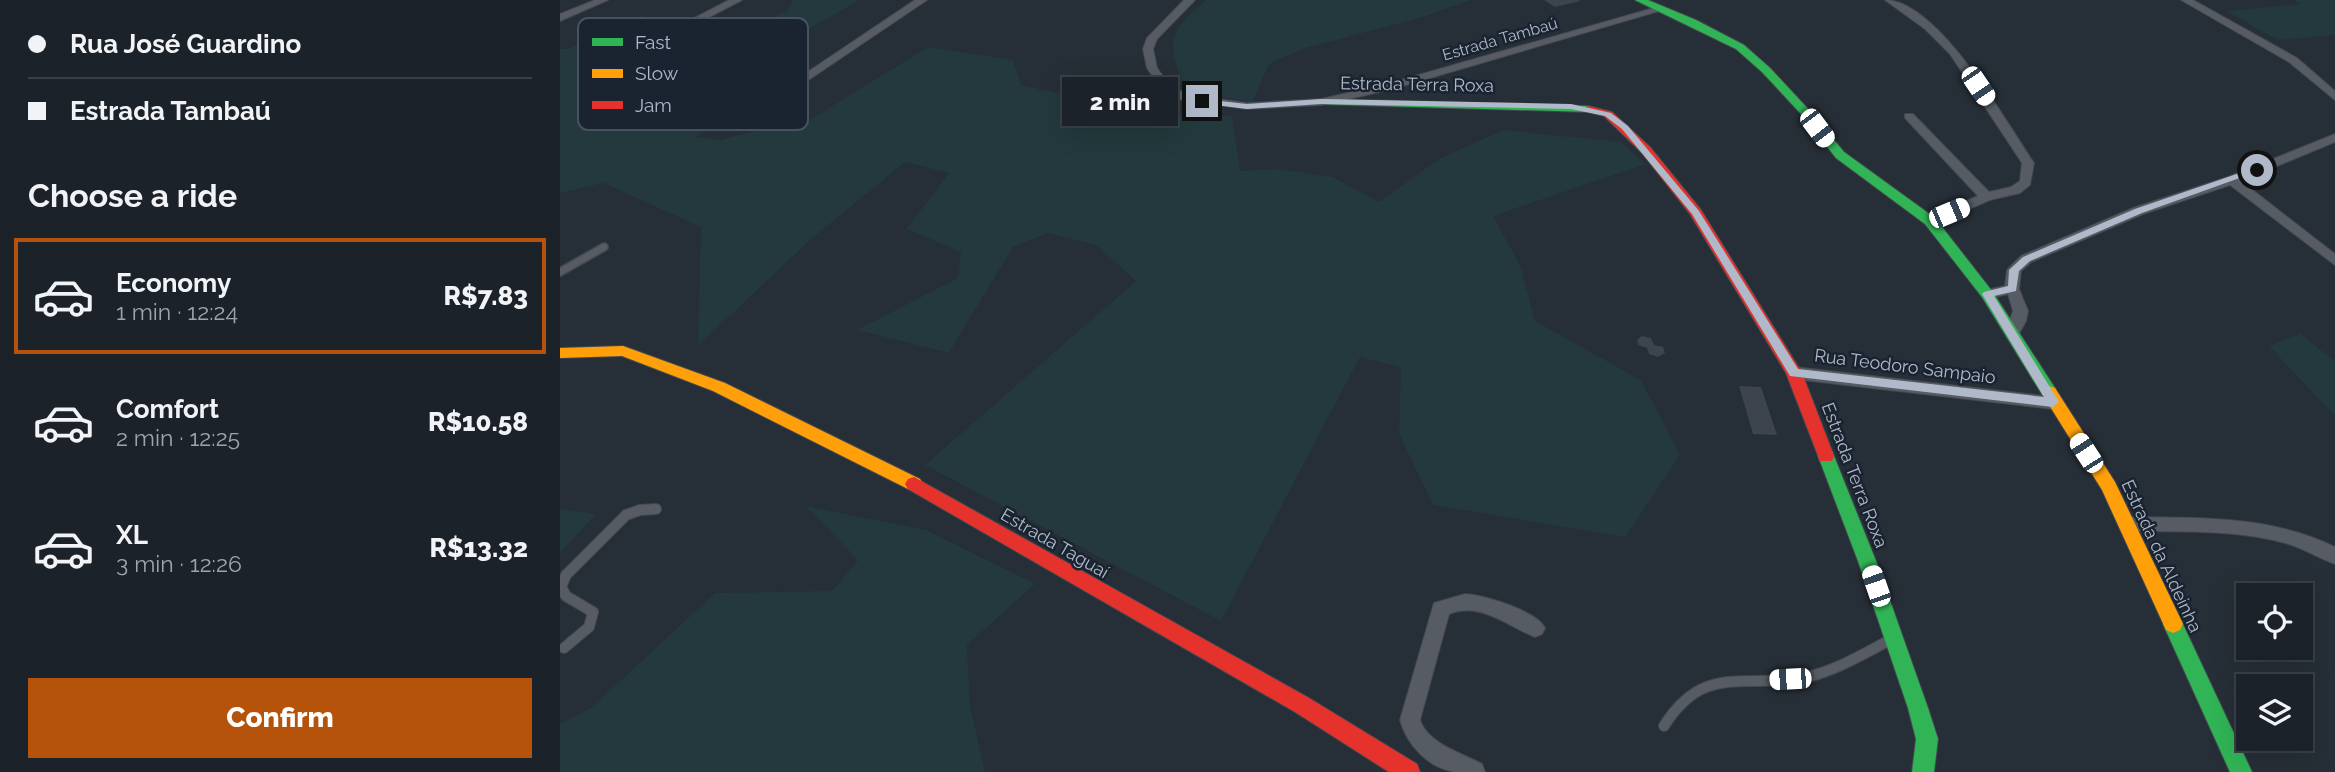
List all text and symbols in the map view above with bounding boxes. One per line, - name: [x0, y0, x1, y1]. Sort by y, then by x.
- street label: Estrada Tambaú: [1440, 13, 1560, 65]
- legend: [578, 18, 808, 130]
- text: Rua José Guardino: [70, 29, 301, 59]
- text: Fast: [635, 31, 671, 53]
- text: Slow: [635, 62, 679, 84]
- car: [1958, 63, 1999, 109]
- street label: Estrada Terra Roxa: [1340, 72, 1494, 96]
- callout: 2 min: [1062, 76, 1178, 126]
- route end: [1186, 85, 1218, 117]
- text: 2 min: [1090, 88, 1150, 115]
- text: Jam: [635, 94, 672, 116]
- text: Estrada Tambaú: [70, 96, 271, 126]
- car: [1796, 105, 1839, 151]
- route start: [2241, 154, 2273, 186]
- text: Choose a ride: [28, 177, 237, 214]
- car: [1926, 195, 1973, 231]
- icon: car: [32, 265, 95, 328]
- text: Economy: [116, 268, 231, 298]
- text: R$7.83: [443, 281, 528, 311]
- text: 1 min · 12:24: [116, 298, 238, 325]
- street label: Rua Teodoro Sampaio: [1813, 344, 1997, 388]
- icon: car: [32, 391, 95, 454]
- text: Comfort: [116, 394, 219, 424]
- street label: Estrada Terra Roxa: [1818, 399, 1892, 551]
- text: R$10.58: [428, 407, 528, 437]
- text: 2 min · 12:25: [116, 424, 240, 451]
- car: [2066, 430, 2107, 476]
- street label: Estrada da Aldeinha: [2117, 476, 2207, 636]
- street label: Estrada Taguaí: [997, 504, 1113, 582]
- icon: car: [32, 517, 95, 580]
- text: XL: [116, 520, 148, 550]
- text: R$13.32: [430, 533, 528, 563]
- text: 3 min · 12:26: [116, 550, 242, 577]
- car: [1860, 563, 1893, 609]
- map controls: [2236, 583, 2313, 751]
- button: locate: [2236, 583, 2313, 660]
- car: [1769, 667, 1812, 691]
- button: layers: [2236, 674, 2313, 751]
- button: Confirm: [28, 678, 532, 758]

